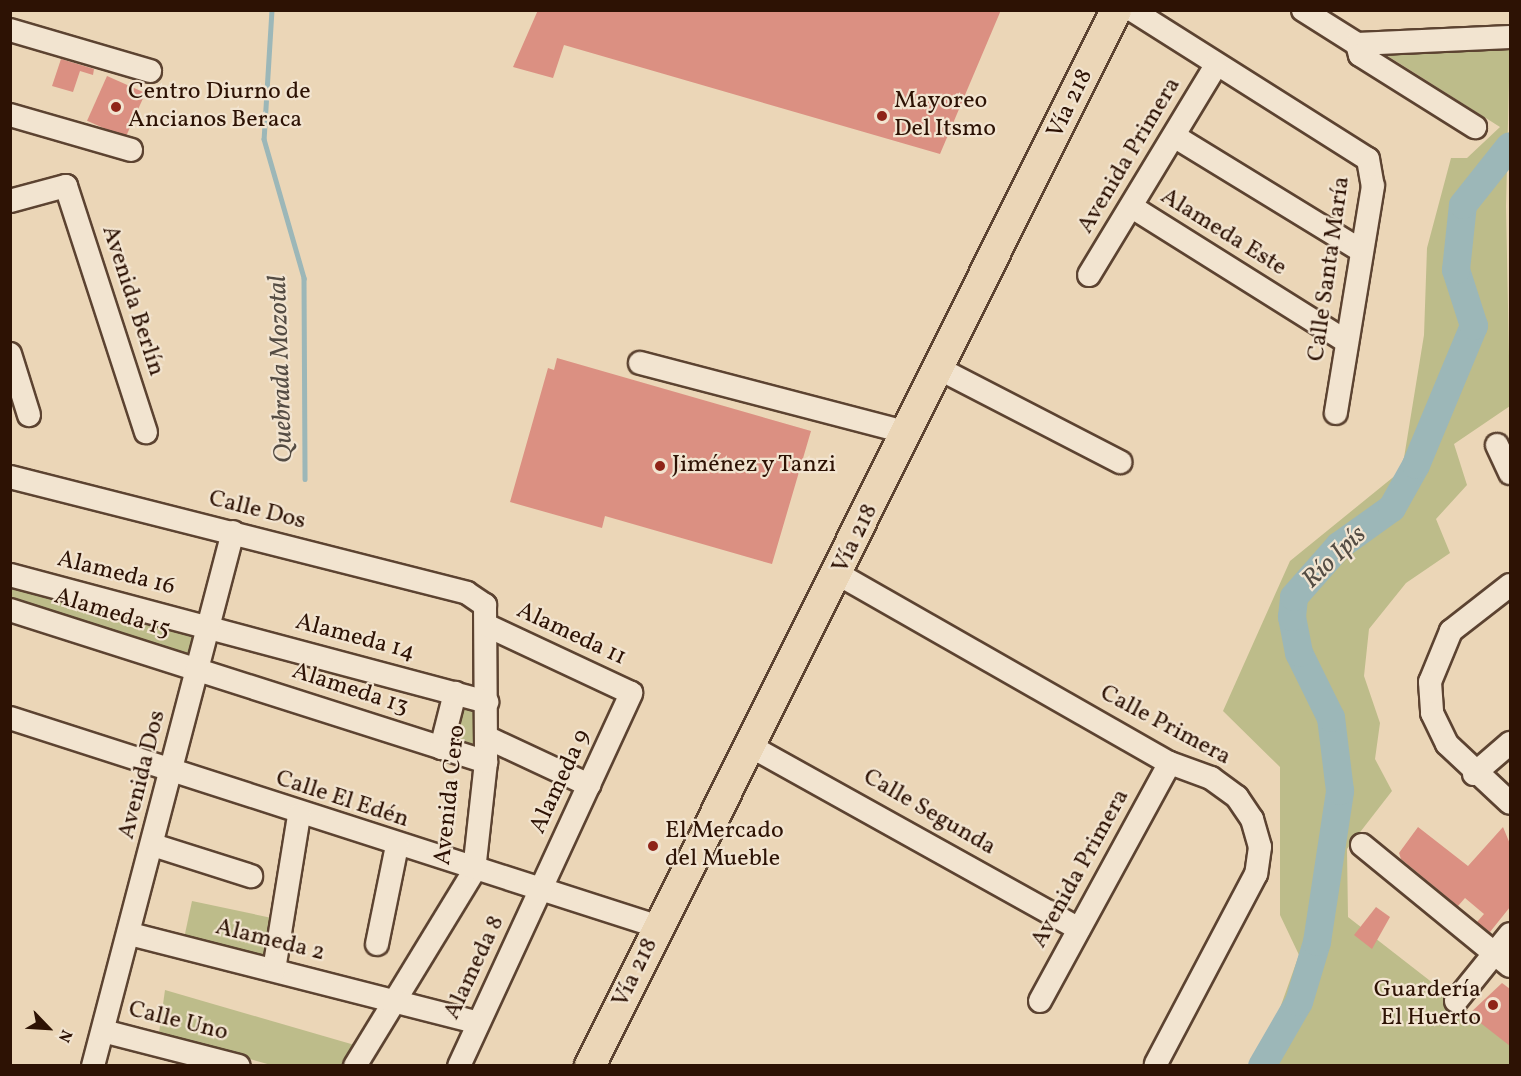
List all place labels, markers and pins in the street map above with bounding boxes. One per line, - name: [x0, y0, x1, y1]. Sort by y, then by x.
- place label: Centro Diurno de Ancianos Beraca: [128, 79, 311, 135]
- place label: Mayoreo Del Itsmo: [894, 88, 996, 144]
- marker: Centro Diurno de Ancianos Beraca: [109, 100, 123, 114]
- marker: Mayoreo Del Itsmo: [875, 109, 889, 123]
- place label: Jiménez y Tanzi: [672, 452, 838, 480]
- marker: Jiménez y Tanzi: [653, 459, 667, 473]
- place label: El Mercado del Mueble: [665, 818, 784, 874]
- marker: El Mercado del Mueble: [646, 839, 660, 853]
- place label: Guardería El Huerto: [1374, 977, 1481, 1033]
- marker: Guardería El Huerto: [1486, 998, 1500, 1012]

